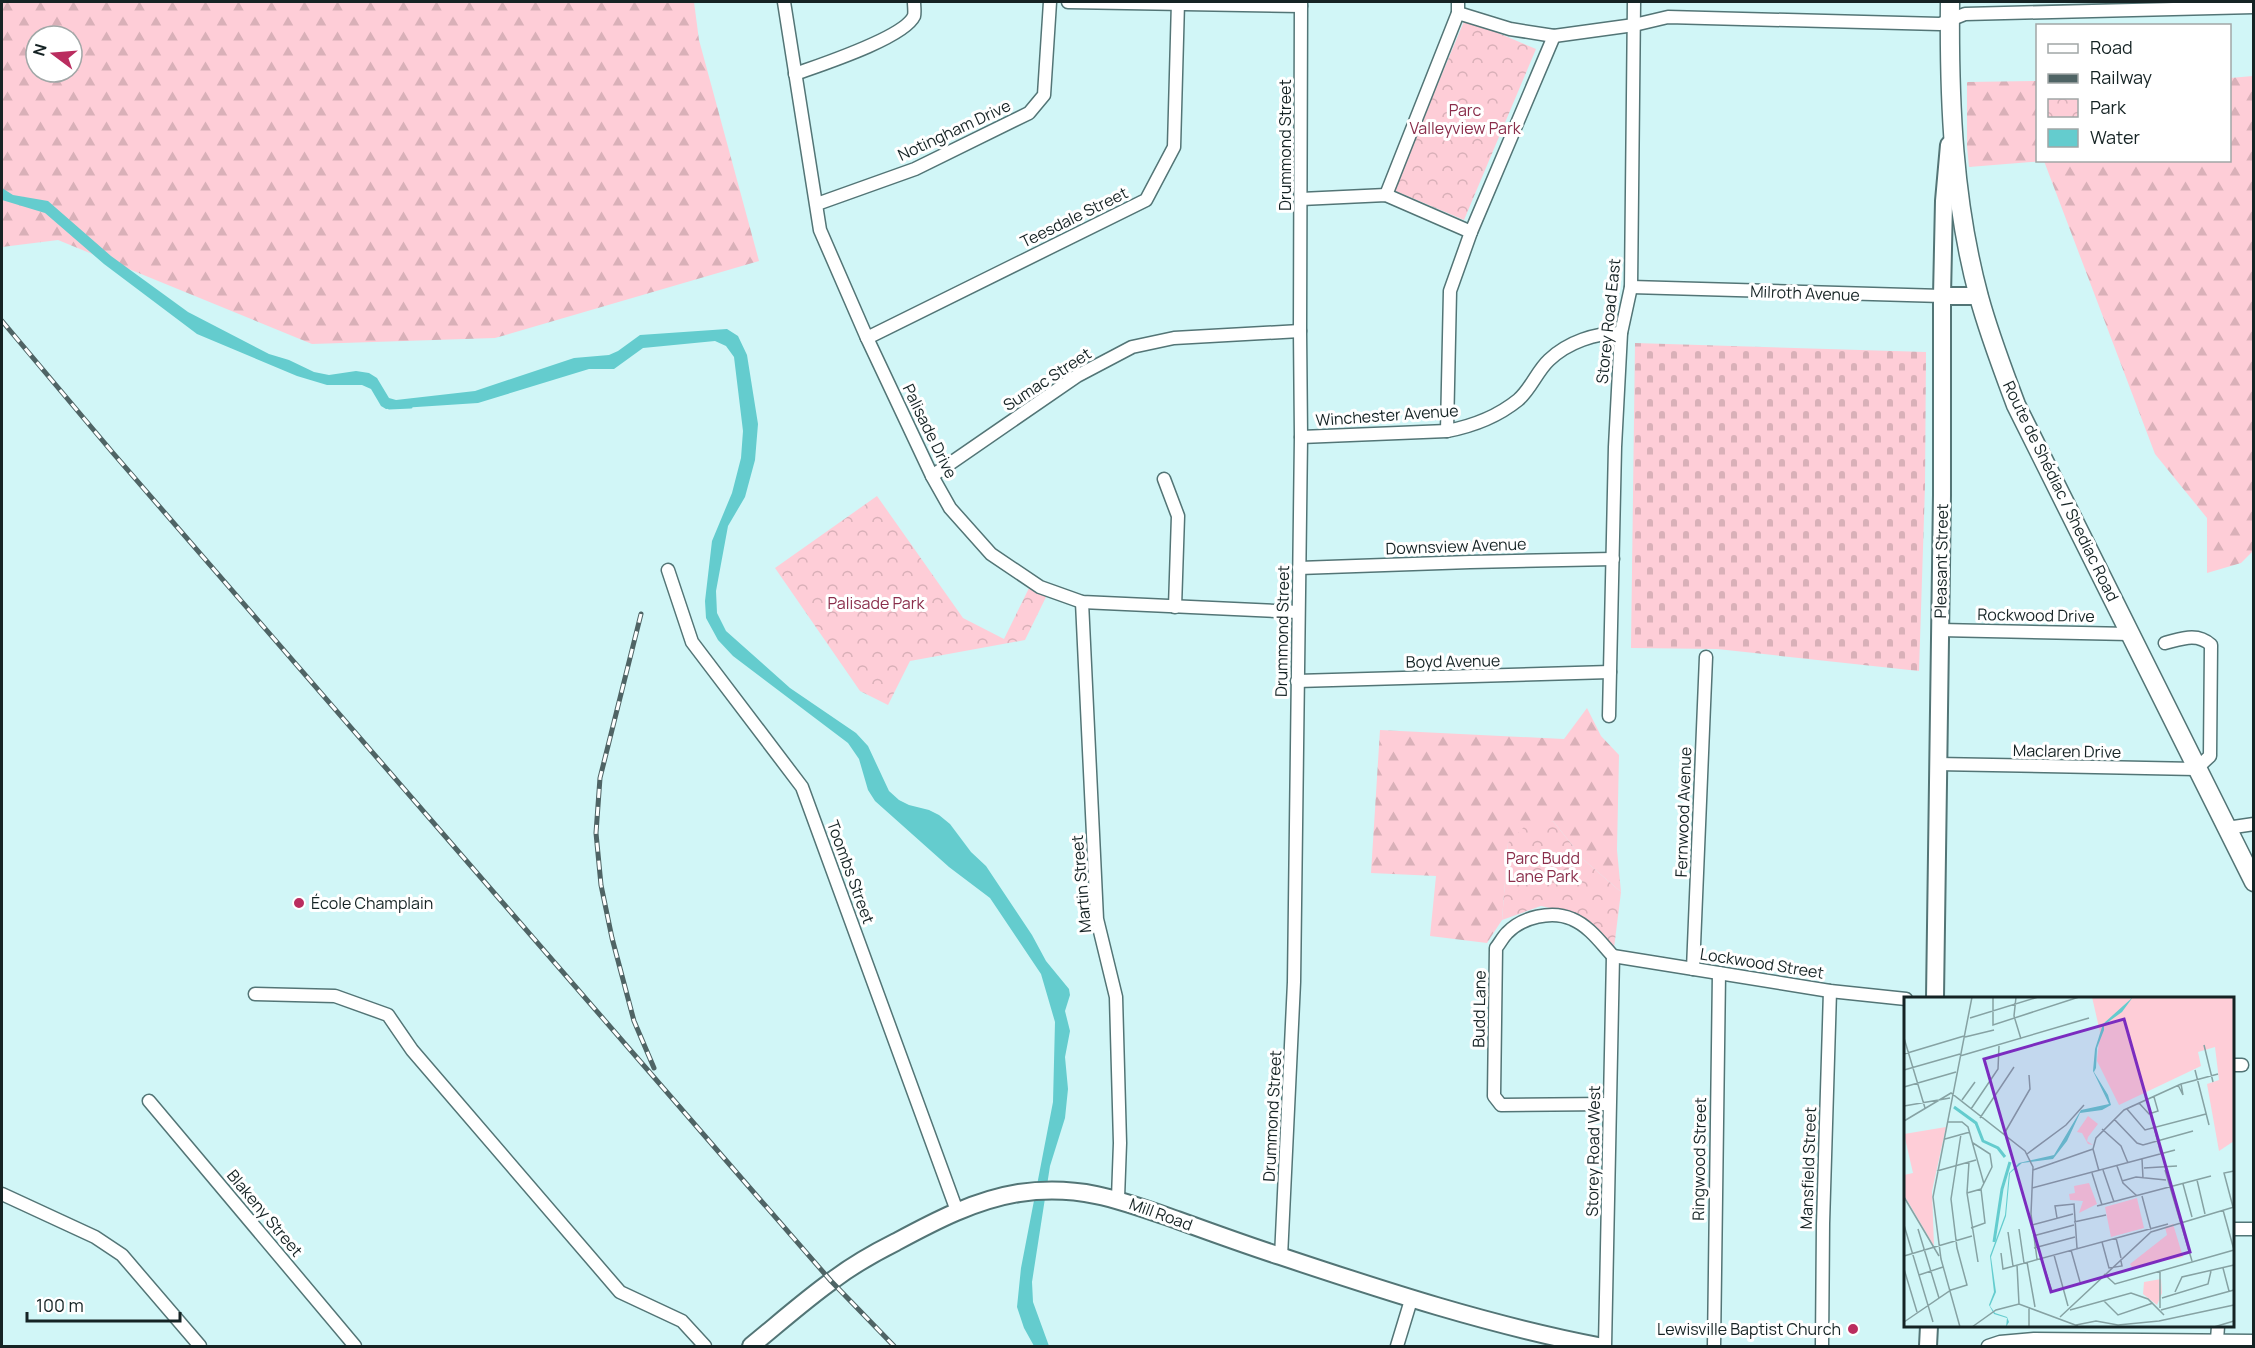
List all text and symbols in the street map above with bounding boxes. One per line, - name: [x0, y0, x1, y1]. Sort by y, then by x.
- north arrow: [24, 24, 84, 84]
- legend: [2036, 24, 2231, 162]
- text: Road: [2090, 35, 2133, 59]
- text: N: [27, 41, 52, 58]
- text: Railway: [2090, 65, 2152, 89]
- street label: Drummond Street: [1274, 79, 1296, 211]
- street label: Notingham Drive: [894, 94, 1014, 166]
- text: Park: [2090, 95, 2127, 119]
- park label: Parc Valleyview Park: [1409, 99, 1522, 139]
- text: Water: [2090, 125, 2140, 149]
- street label: Teesdale Street: [1017, 181, 1131, 253]
- street label: Storey Road East: [1590, 257, 1626, 385]
- street label: Milroth Avenue: [1750, 280, 1860, 306]
- street label: Sumac Street: [999, 342, 1095, 416]
- street label: Route de Shédiac / Shediac Road: [1998, 377, 2124, 605]
- street label: Palisade Drive: [898, 380, 962, 482]
- street label: Winchester Avenue: [1315, 399, 1459, 431]
- street label: Pleasant Street: [1929, 503, 1953, 619]
- street label: Downsview Avenue: [1385, 533, 1527, 559]
- street label: Drummond Street: [1270, 565, 1294, 697]
- park label: Palisade Park: [828, 592, 925, 614]
- street label: Rockwood Drive: [1977, 603, 2095, 627]
- street label: Boyd Avenue: [1406, 649, 1500, 673]
- street label: Maclaren Drive: [2013, 739, 2121, 763]
- street label: Fernwood Avenue: [1670, 746, 1696, 878]
- street label: Toombs Street: [822, 817, 880, 927]
- street label: Martin Street: [1066, 834, 1096, 934]
- park label: Parc Budd Lane Park: [1506, 847, 1580, 887]
- place label: École Champlain: [311, 892, 433, 914]
- marker: École Champlain: [292, 896, 306, 910]
- street label: Lockwood Street: [1699, 942, 1825, 984]
- street label: Budd Lane: [1467, 970, 1491, 1048]
- inset map: [1904, 997, 2234, 1327]
- street label: Drummond Street: [1258, 1050, 1286, 1182]
- street label: Storey Road West: [1581, 1085, 1605, 1217]
- street label: Ringwood Street: [1687, 1097, 1711, 1221]
- street label: Mansfield Street: [1795, 1106, 1821, 1230]
- street label: Blakeny Street: [222, 1165, 308, 1261]
- street label: Mill Road: [1126, 1192, 1196, 1236]
- scale bar: [27, 1285, 180, 1323]
- text: 100 m: [36, 1293, 84, 1317]
- place label: Lewisville Baptist Church: [1657, 1318, 1841, 1340]
- marker: Lewisville Baptist Church: [1846, 1322, 1860, 1336]

